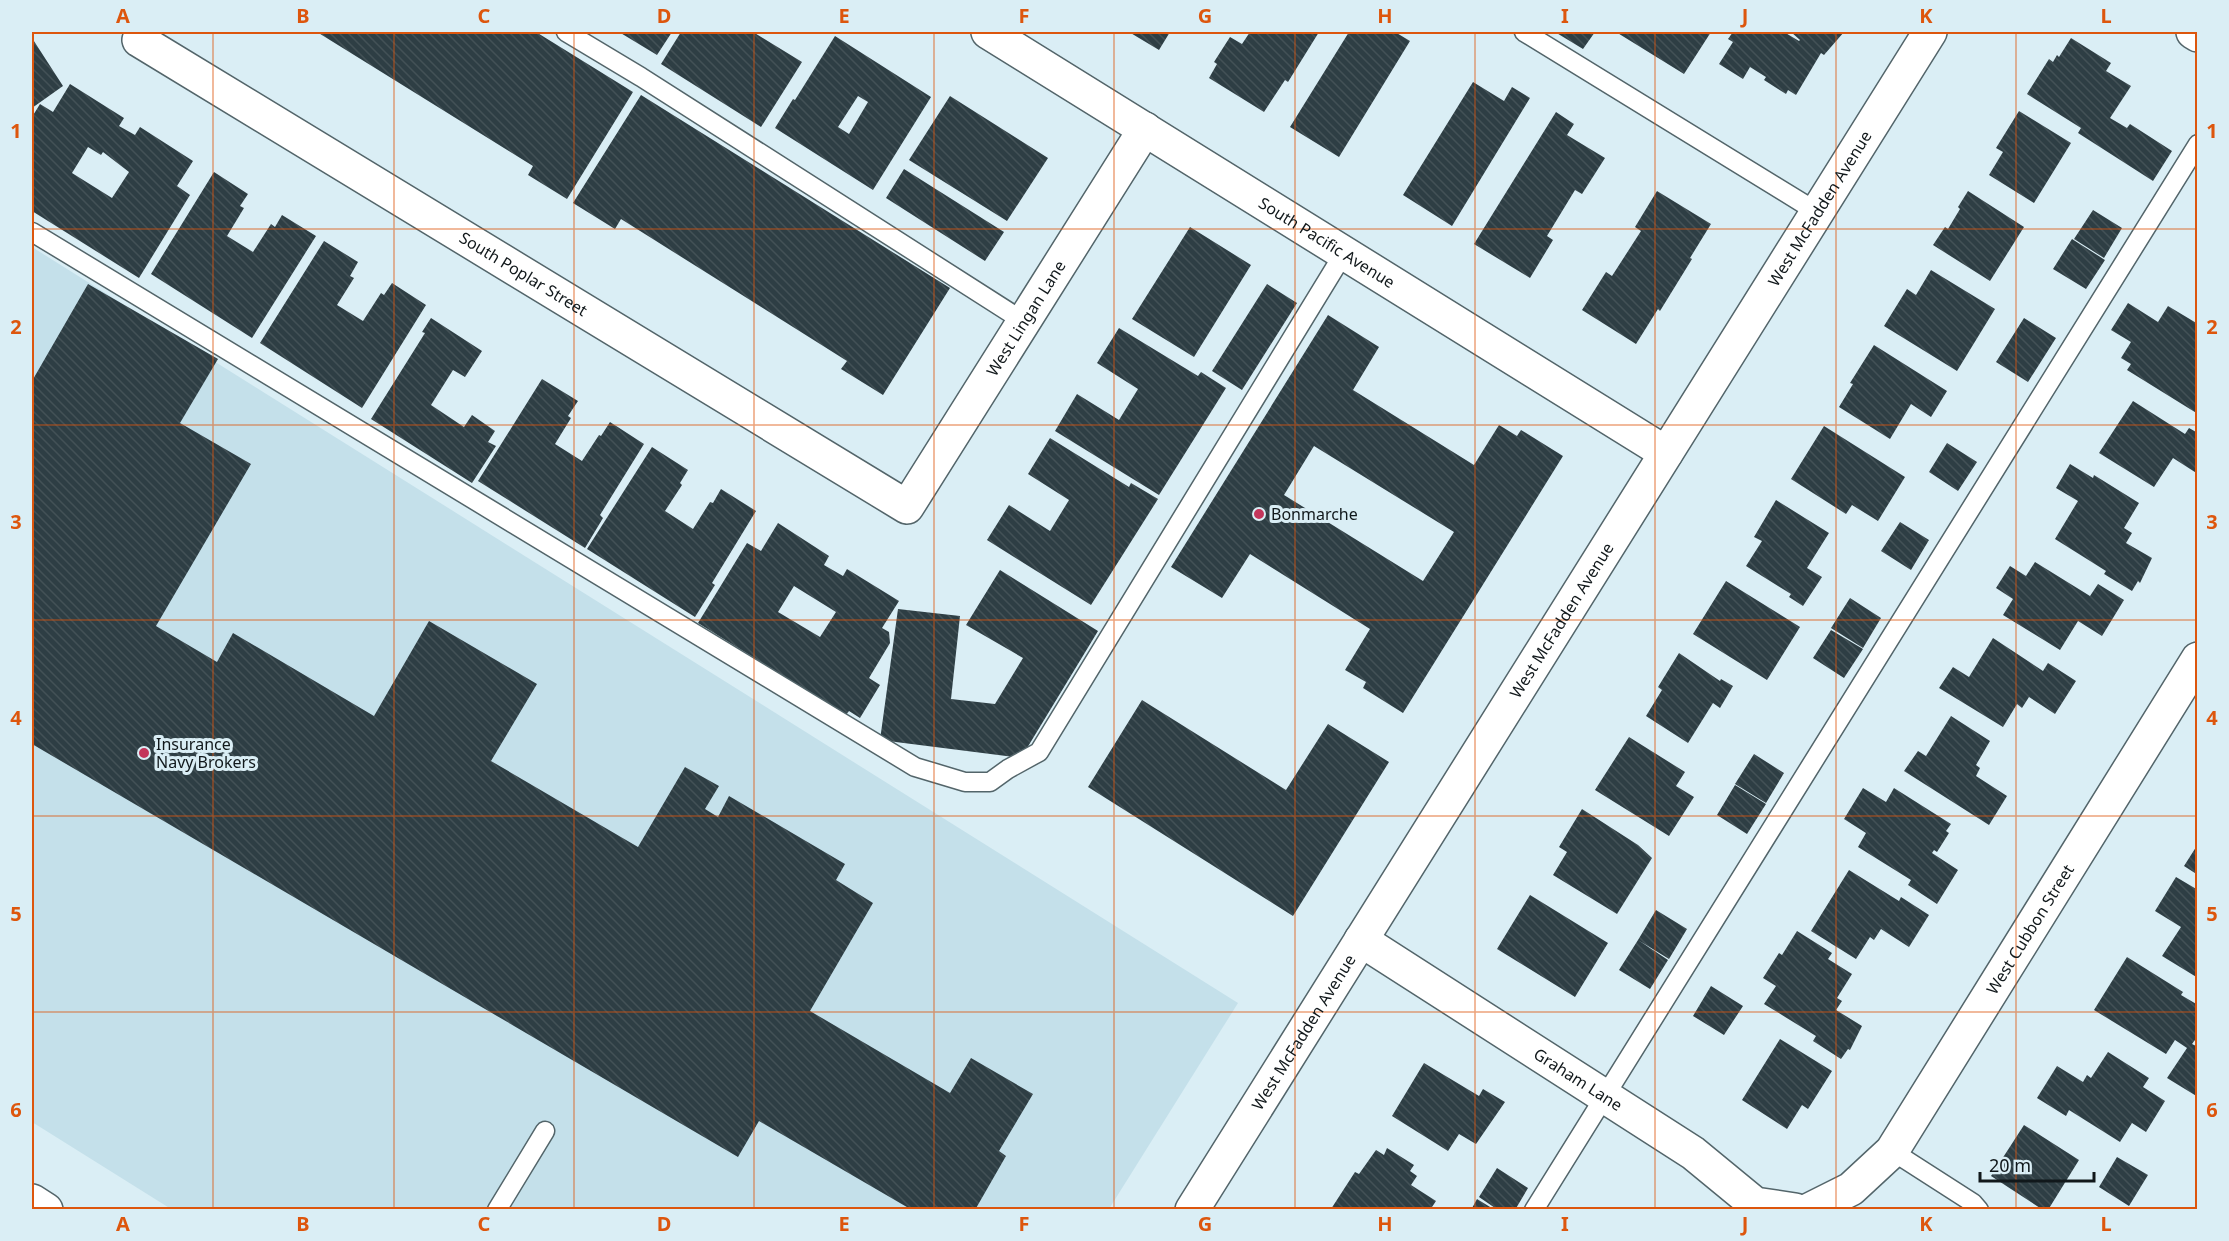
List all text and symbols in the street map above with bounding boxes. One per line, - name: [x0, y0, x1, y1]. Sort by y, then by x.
- text: A: [116, 2, 130, 29]
- text: B: [296, 2, 310, 29]
- text: C: [478, 2, 491, 29]
- text: D: [657, 2, 671, 29]
- text: E: [838, 2, 850, 29]
- text: F: [1019, 2, 1029, 29]
- text: G: [1198, 2, 1212, 29]
- text: H: [1377, 2, 1393, 29]
- text: I: [1561, 2, 1569, 29]
- text: J: [1740, 2, 1748, 29]
- text: K: [1919, 2, 1933, 29]
- text: L: [2100, 2, 2112, 29]
- text: 1: [10, 117, 22, 144]
- text: 1: [2206, 117, 2218, 144]
- street label: West McFadden Avenue: [1763, 126, 1877, 290]
- street label: South Pacific Avenue: [1255, 192, 1399, 293]
- street label: South Poplar Street: [455, 226, 592, 321]
- street label: West Lingan Lane: [981, 256, 1071, 380]
- text: 2: [10, 313, 22, 340]
- text: 2: [2206, 313, 2218, 340]
- place label: Bonmarche: [1271, 503, 1358, 525]
- marker: Bonmarche: [1252, 507, 1266, 521]
- text: 3: [10, 508, 22, 535]
- text: 3: [2206, 508, 2218, 535]
- street label: West McFadden Avenue: [1504, 538, 1619, 702]
- text: 4: [10, 704, 22, 731]
- text: 4: [2206, 704, 2218, 731]
- place label: Insurance Navy Brokers: [156, 733, 256, 773]
- marker: Insurance Navy Brokers: [137, 746, 151, 760]
- street label: West Cubbon Street: [1981, 860, 2079, 998]
- text: 5: [10, 900, 22, 927]
- text: 5: [2206, 900, 2218, 927]
- street label: West McFadden Avenue: [1246, 950, 1361, 1114]
- street label: Graham Lane: [1530, 1043, 1627, 1116]
- text: 6: [10, 1096, 22, 1123]
- text: 6: [2206, 1096, 2218, 1123]
- scale bar: [1980, 1145, 2094, 1183]
- text: 20 m: [1989, 1153, 2031, 1177]
- text: A: [116, 1210, 130, 1237]
- text: B: [296, 1210, 310, 1237]
- text: C: [478, 1210, 491, 1237]
- text: D: [657, 1210, 671, 1237]
- text: E: [838, 1210, 850, 1237]
- text: F: [1019, 1210, 1029, 1237]
- text: G: [1198, 1210, 1212, 1237]
- text: H: [1377, 1210, 1393, 1237]
- text: I: [1561, 1210, 1569, 1237]
- text: J: [1740, 1210, 1748, 1237]
- text: K: [1919, 1210, 1933, 1237]
- text: L: [2100, 1210, 2112, 1237]

